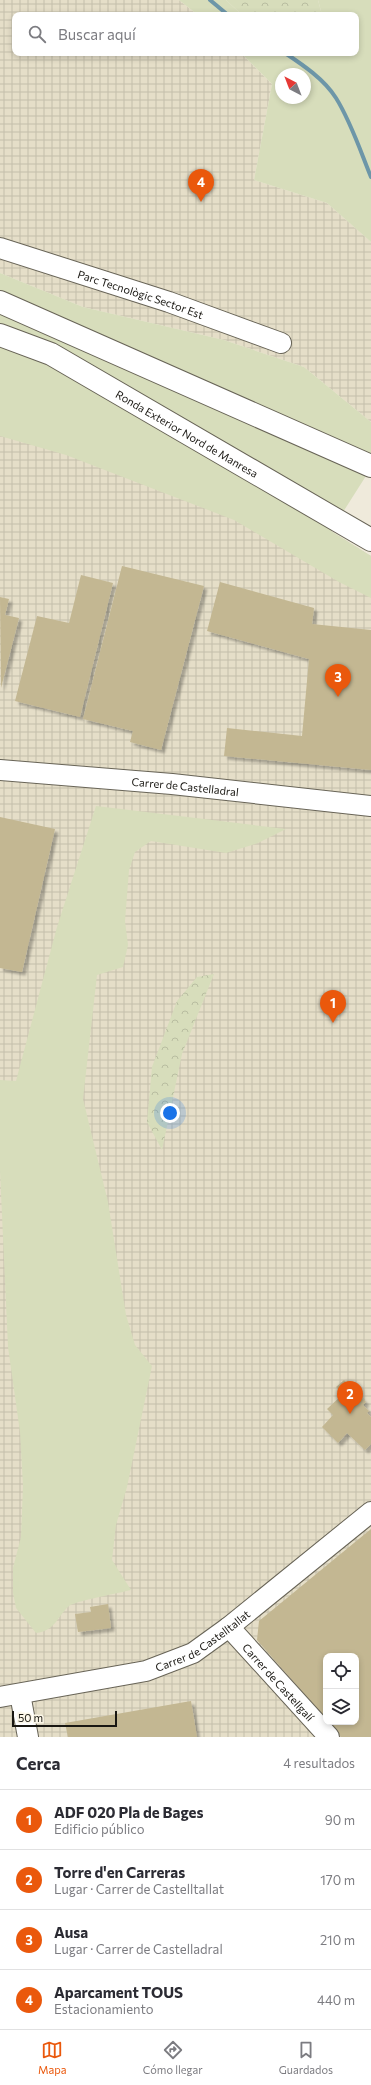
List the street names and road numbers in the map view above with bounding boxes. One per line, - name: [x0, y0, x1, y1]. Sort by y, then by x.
- street label: Parc Tecnològic Sector Est: [76, 267, 206, 321]
- street label: Ronda Exterior Nord de Manresa: [114, 387, 261, 480]
- street label: Carrer de Castelladral: [131, 774, 240, 798]
- street label: Carrer de Castelltallat: [153, 1606, 252, 1673]
- street label: Carrer de Castellgalí: [240, 1640, 318, 1724]

